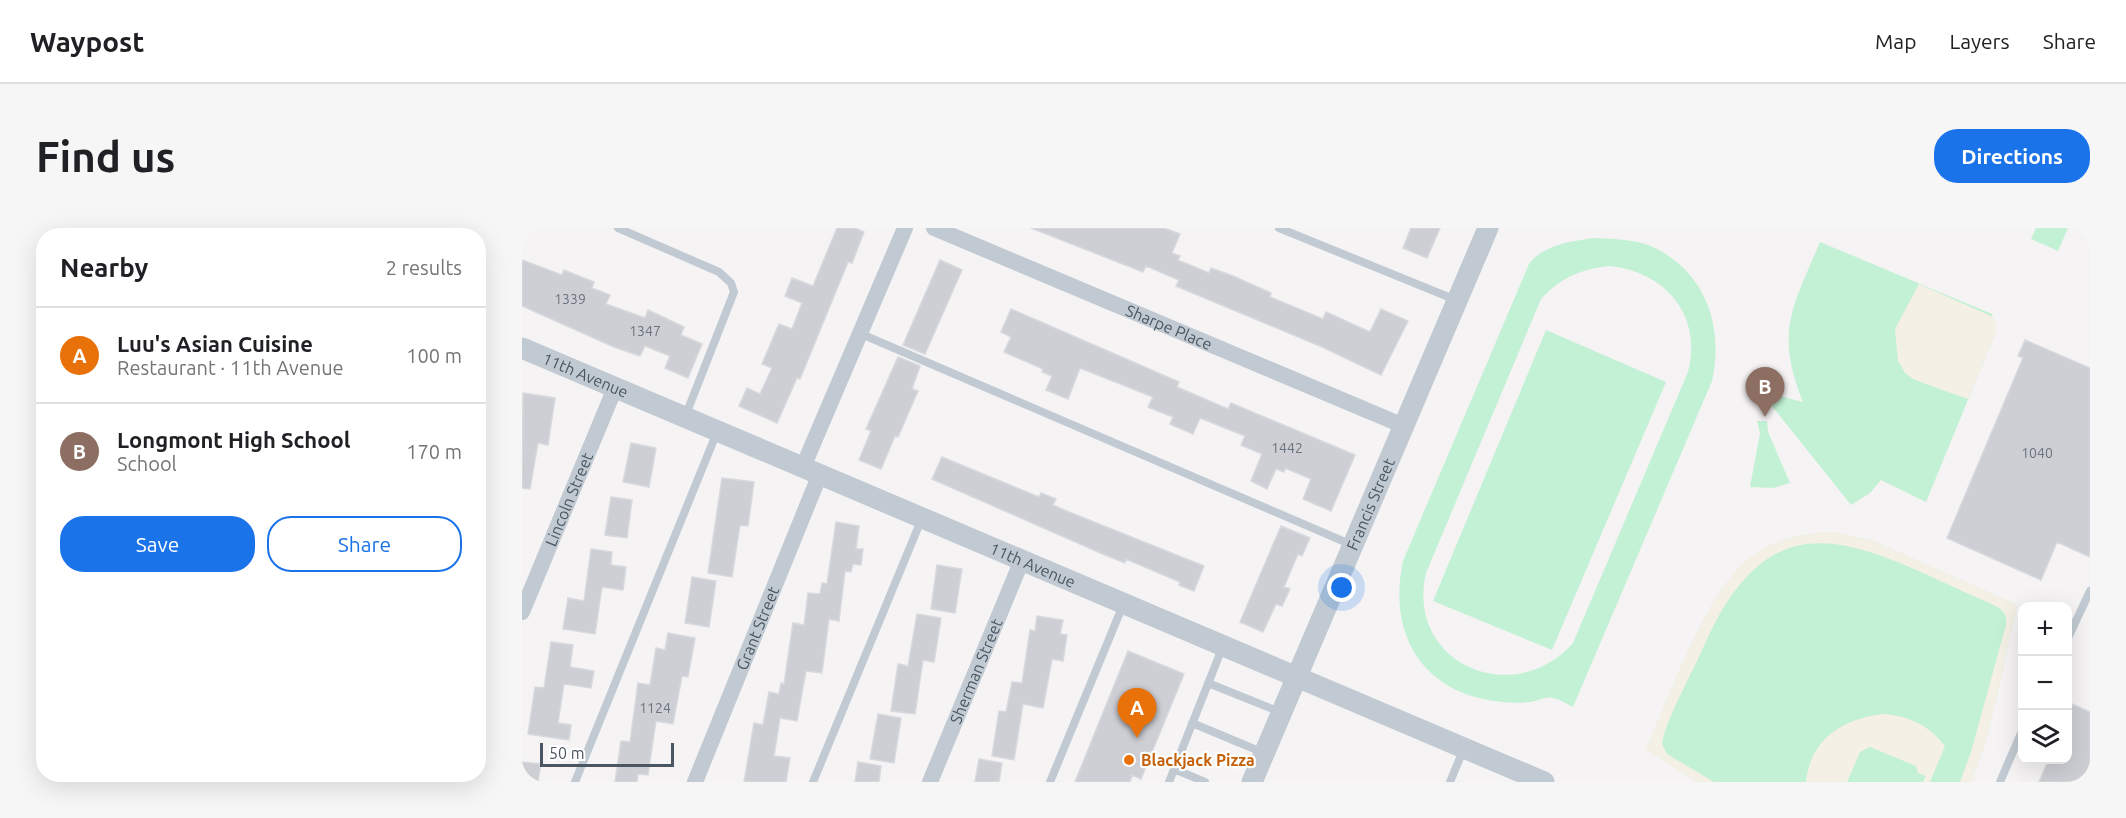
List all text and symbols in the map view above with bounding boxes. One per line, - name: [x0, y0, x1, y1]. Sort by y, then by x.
- text: Waypost: [30, 26, 144, 57]
- text: Map: [1875, 29, 1916, 53]
- text: Layers: [1949, 29, 2010, 53]
- text: Share: [2043, 29, 2096, 53]
- button: Directions: [1934, 129, 2090, 183]
- text: Find us: [36, 133, 175, 180]
- text: Nearby: [60, 253, 148, 282]
- text: 2 results: [386, 256, 462, 279]
- house number: 1339: [554, 291, 586, 307]
- street label: Sharpe Place: [1123, 301, 1215, 353]
- house number: 1347: [629, 323, 661, 339]
- text: Luu's Asian Cuisine: [117, 331, 313, 356]
- text: A: [72, 344, 87, 367]
- text: 100 m: [406, 344, 462, 367]
- street label: 11th Avenue: [540, 349, 631, 401]
- text: Restaurant · 11th Avenue: [117, 356, 344, 379]
- pin: B: [1746, 368, 1784, 417]
- text: Longmont High School: [117, 427, 350, 452]
- text: B: [73, 440, 86, 463]
- text: 170 m: [406, 440, 462, 463]
- house number: 1442: [1271, 440, 1303, 456]
- house number: 1040: [2021, 445, 2053, 461]
- street label: Lincoln Street: [541, 449, 596, 549]
- text: School: [117, 452, 177, 475]
- street label: Francis Street: [1343, 455, 1398, 553]
- button: Save: [60, 516, 255, 572]
- button: Share: [267, 516, 462, 572]
- street label: 11th Avenue: [987, 539, 1078, 591]
- your location: [1327, 573, 1356, 602]
- street label: Grant Street: [732, 583, 783, 673]
- map controls: [2018, 602, 2072, 764]
- button: +: [2018, 602, 2072, 656]
- street label: Sherman Street: [946, 615, 1006, 726]
- button: −: [2018, 656, 2072, 710]
- pin: A: [1118, 688, 1156, 738]
- house number: 1124: [639, 700, 671, 716]
- button: layers: [2018, 710, 2072, 764]
- scale bar: [540, 740, 674, 768]
- text: 50 m: [549, 744, 585, 762]
- place label: Blackjack Pizza: [1141, 751, 1255, 769]
- marker: Blackjack Pizza: [1122, 753, 1136, 767]

